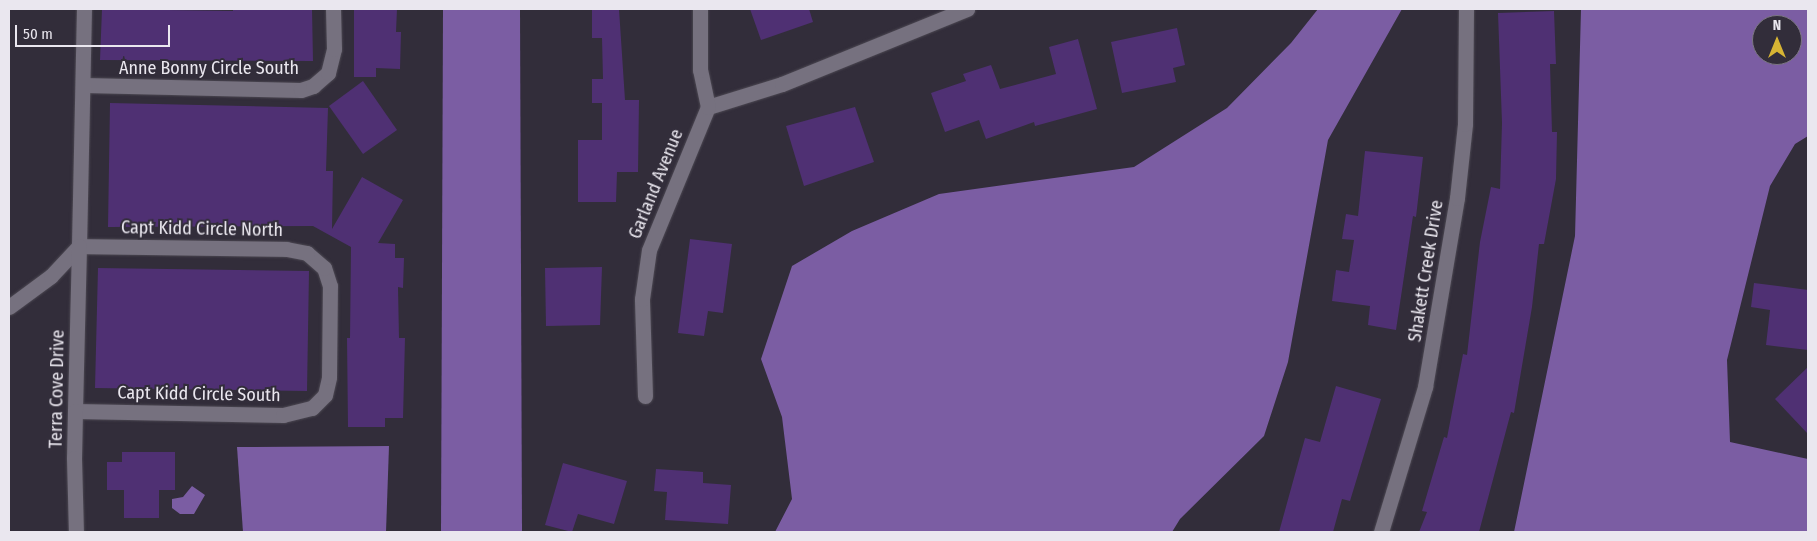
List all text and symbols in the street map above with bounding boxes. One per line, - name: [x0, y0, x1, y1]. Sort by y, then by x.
- scale bar: [18, 15, 172, 47]
- north arrow: [1752, 15, 1802, 65]
- text: N: [1773, 17, 1781, 34]
- text: 50 m: [23, 25, 53, 43]
- street label: Anne Bonny Circle South: [119, 57, 299, 79]
- street label: Garland Avenue: [624, 126, 688, 242]
- street label: Shakett Creek Drive: [1404, 198, 1448, 344]
- street label: Capt Kidd Circle North: [121, 217, 283, 241]
- street label: Terra Cove Drive: [45, 330, 69, 448]
- street label: Capt Kidd Circle South: [117, 382, 281, 406]

